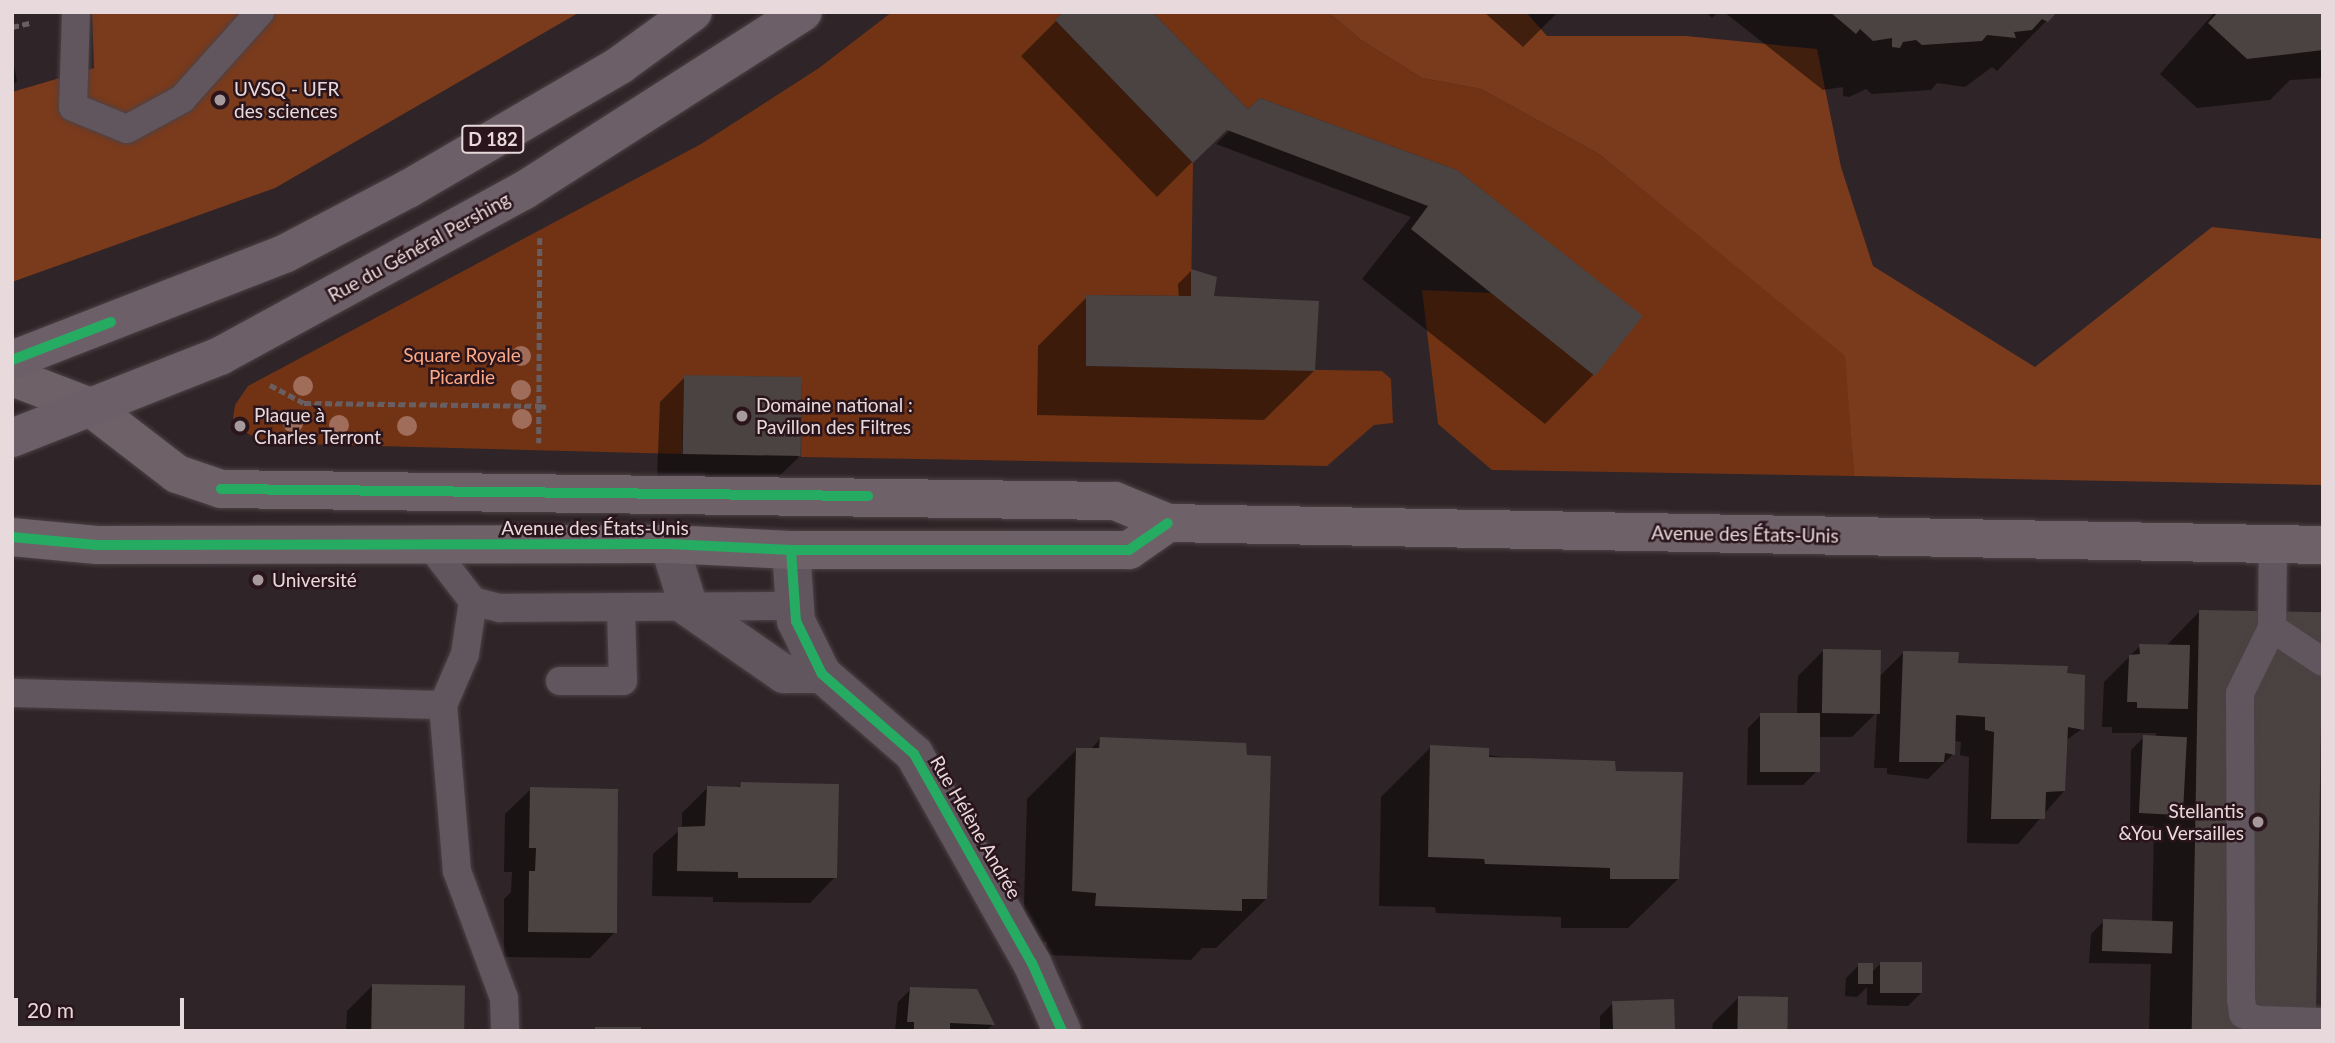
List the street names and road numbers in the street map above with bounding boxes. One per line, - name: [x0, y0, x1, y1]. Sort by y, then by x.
- road number: D 182: [460, 124, 526, 154]
- street label: Rue du Général Pershing: [324, 187, 514, 307]
- street label: Avenue des États-Unis: [501, 517, 689, 539]
- street label: Avenue des États-Unis: [1651, 521, 1839, 547]
- street label: Rue Hélène Andrée: [926, 751, 1026, 903]

